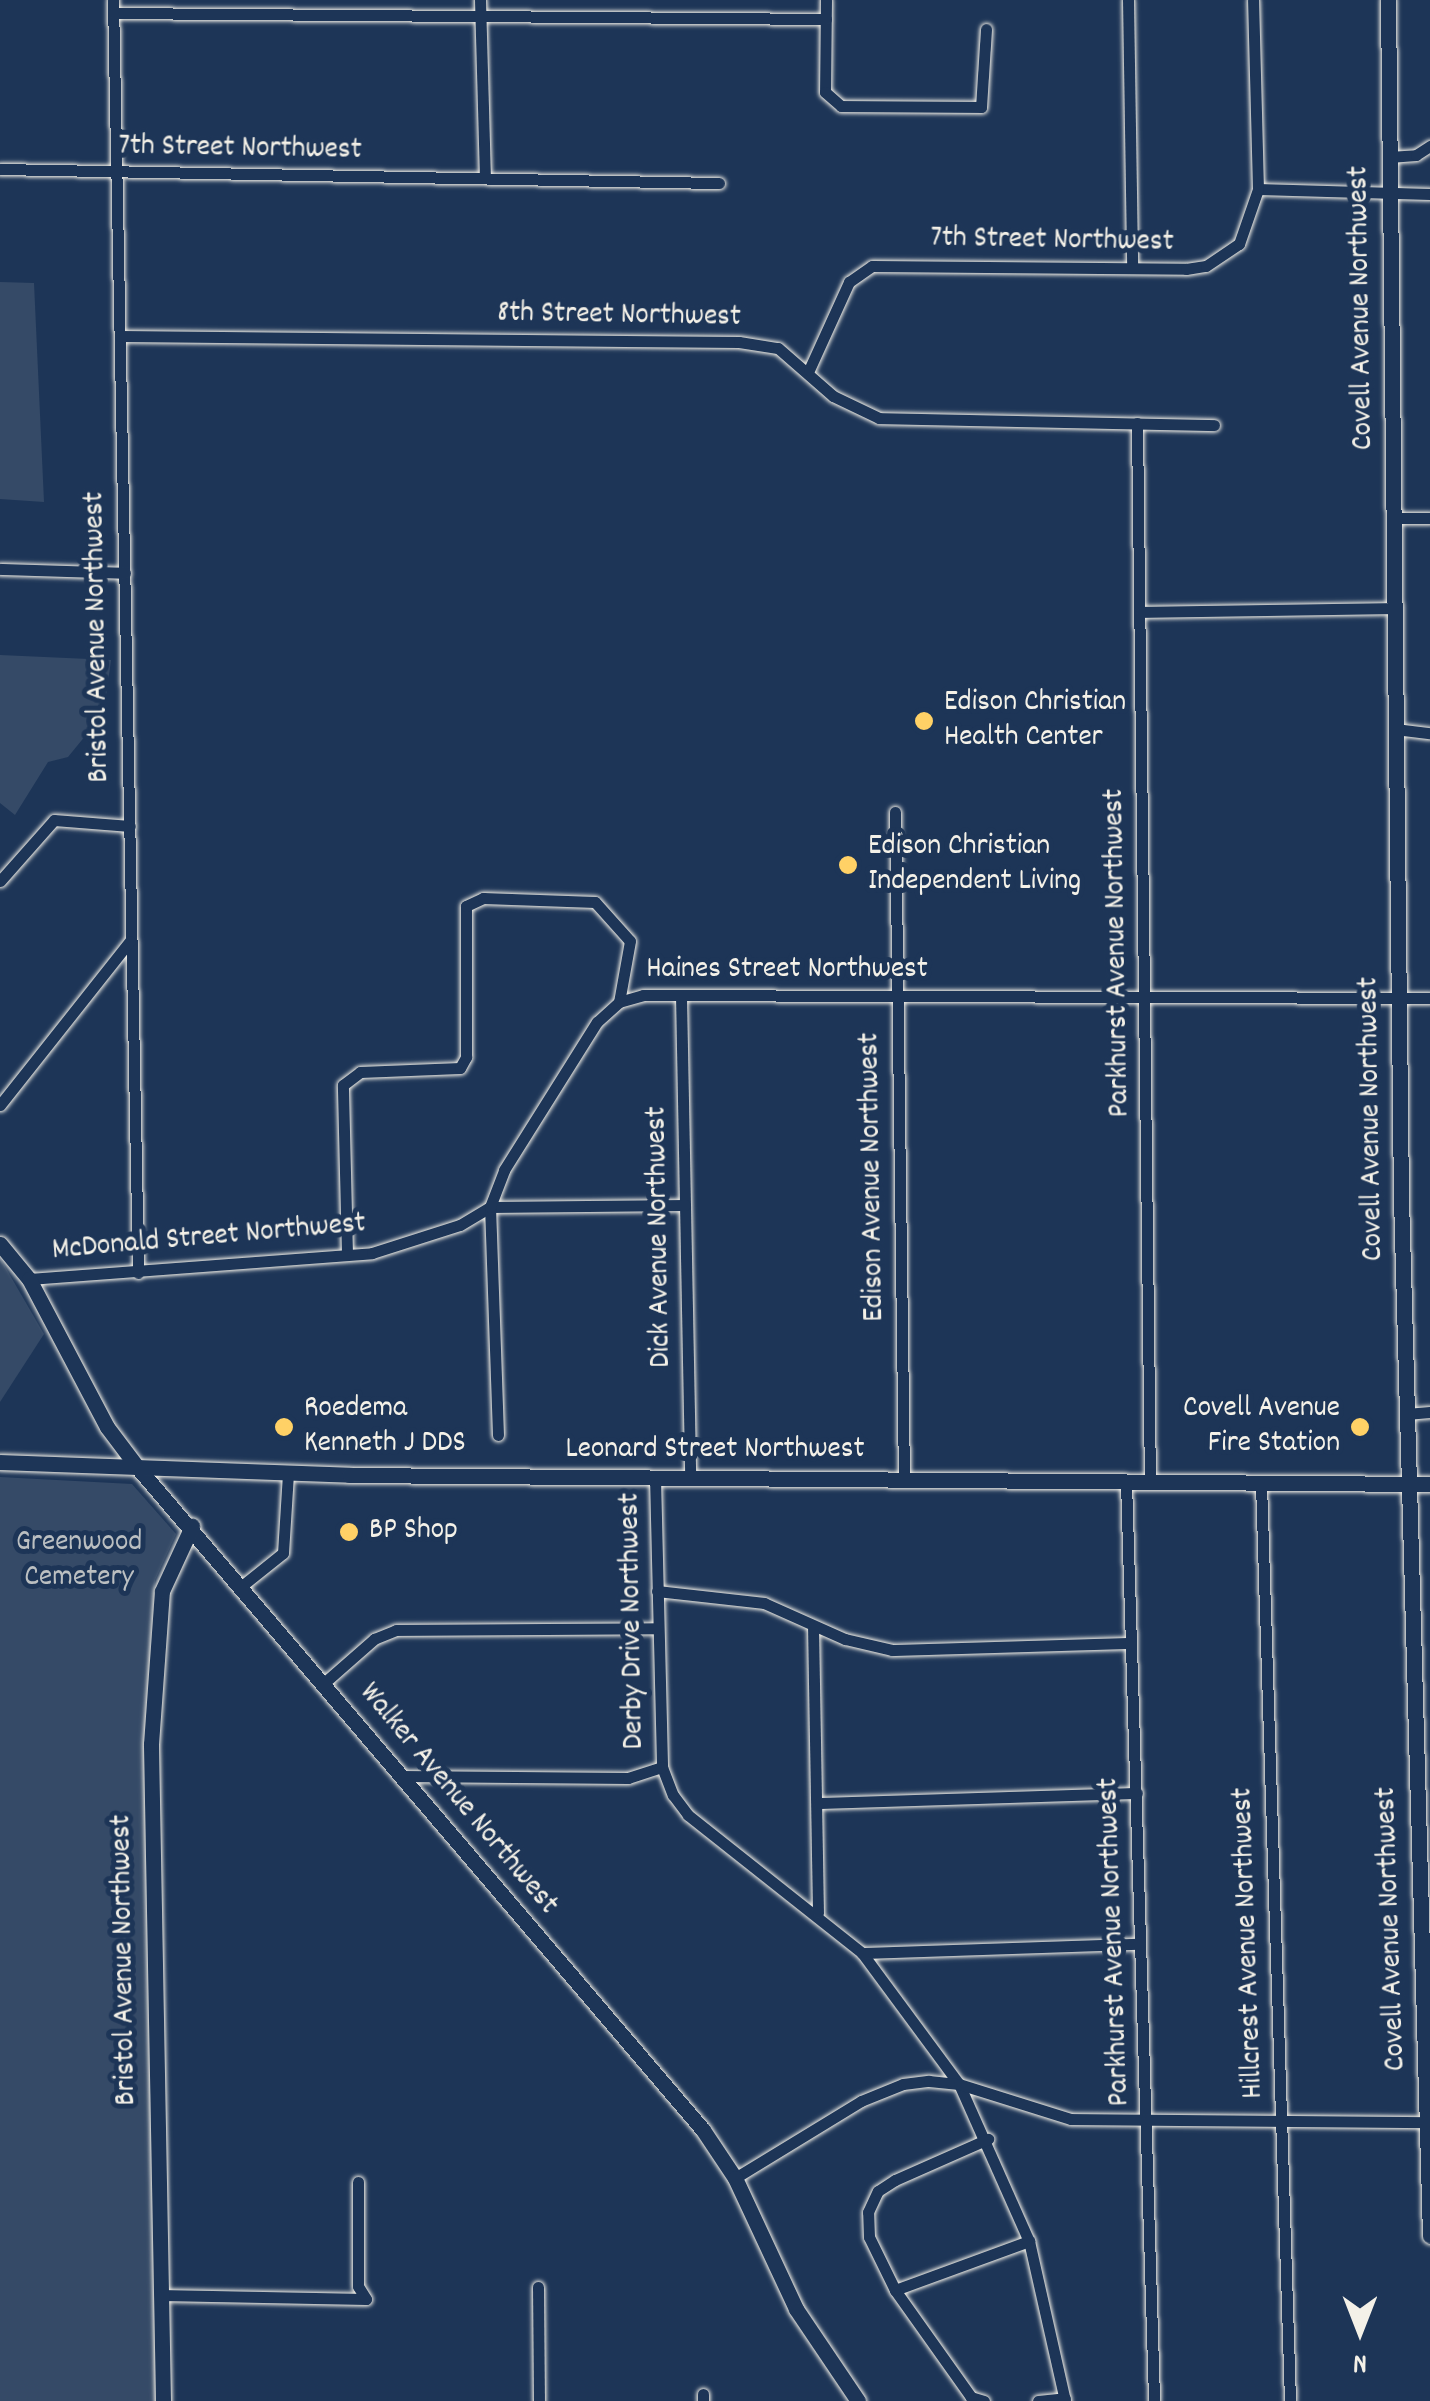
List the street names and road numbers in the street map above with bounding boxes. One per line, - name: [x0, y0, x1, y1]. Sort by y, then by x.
- street label: 7th Street Northwest: [118, 130, 362, 170]
- street label: Covell Avenue Northwest: [1343, 166, 1383, 450]
- street label: 7th Street Northwest: [930, 222, 1174, 262]
- street label: 8th Street Northwest: [497, 297, 741, 337]
- street label: Bristol Avenue Northwest: [78, 491, 120, 783]
- street label: Parkhurst Avenue Northwest: [1098, 788, 1140, 1118]
- street label: Haines Street Northwest: [646, 953, 928, 989]
- street label: Covell Avenue Northwest: [1353, 977, 1393, 1261]
- street label: Edison Avenue Northwest: [853, 1032, 895, 1322]
- street label: Dick Avenue Northwest: [641, 1106, 681, 1368]
- street label: McDonald Street Northwest: [51, 1207, 367, 1271]
- street label: Leonard Street Northwest: [566, 1433, 864, 1469]
- street label: Derby Drive Northwest: [614, 1492, 654, 1750]
- street label: Walker Avenue Northwest: [350, 1677, 564, 1923]
- street label: Parkhurst Avenue Northwest: [1092, 1777, 1140, 2107]
- street label: Covell Avenue Northwest: [1370, 1786, 1416, 2072]
- street label: Hillcrest Avenue Northwest: [1227, 1787, 1273, 2099]
- street label: Bristol Avenue Northwest: [105, 1814, 147, 2106]

